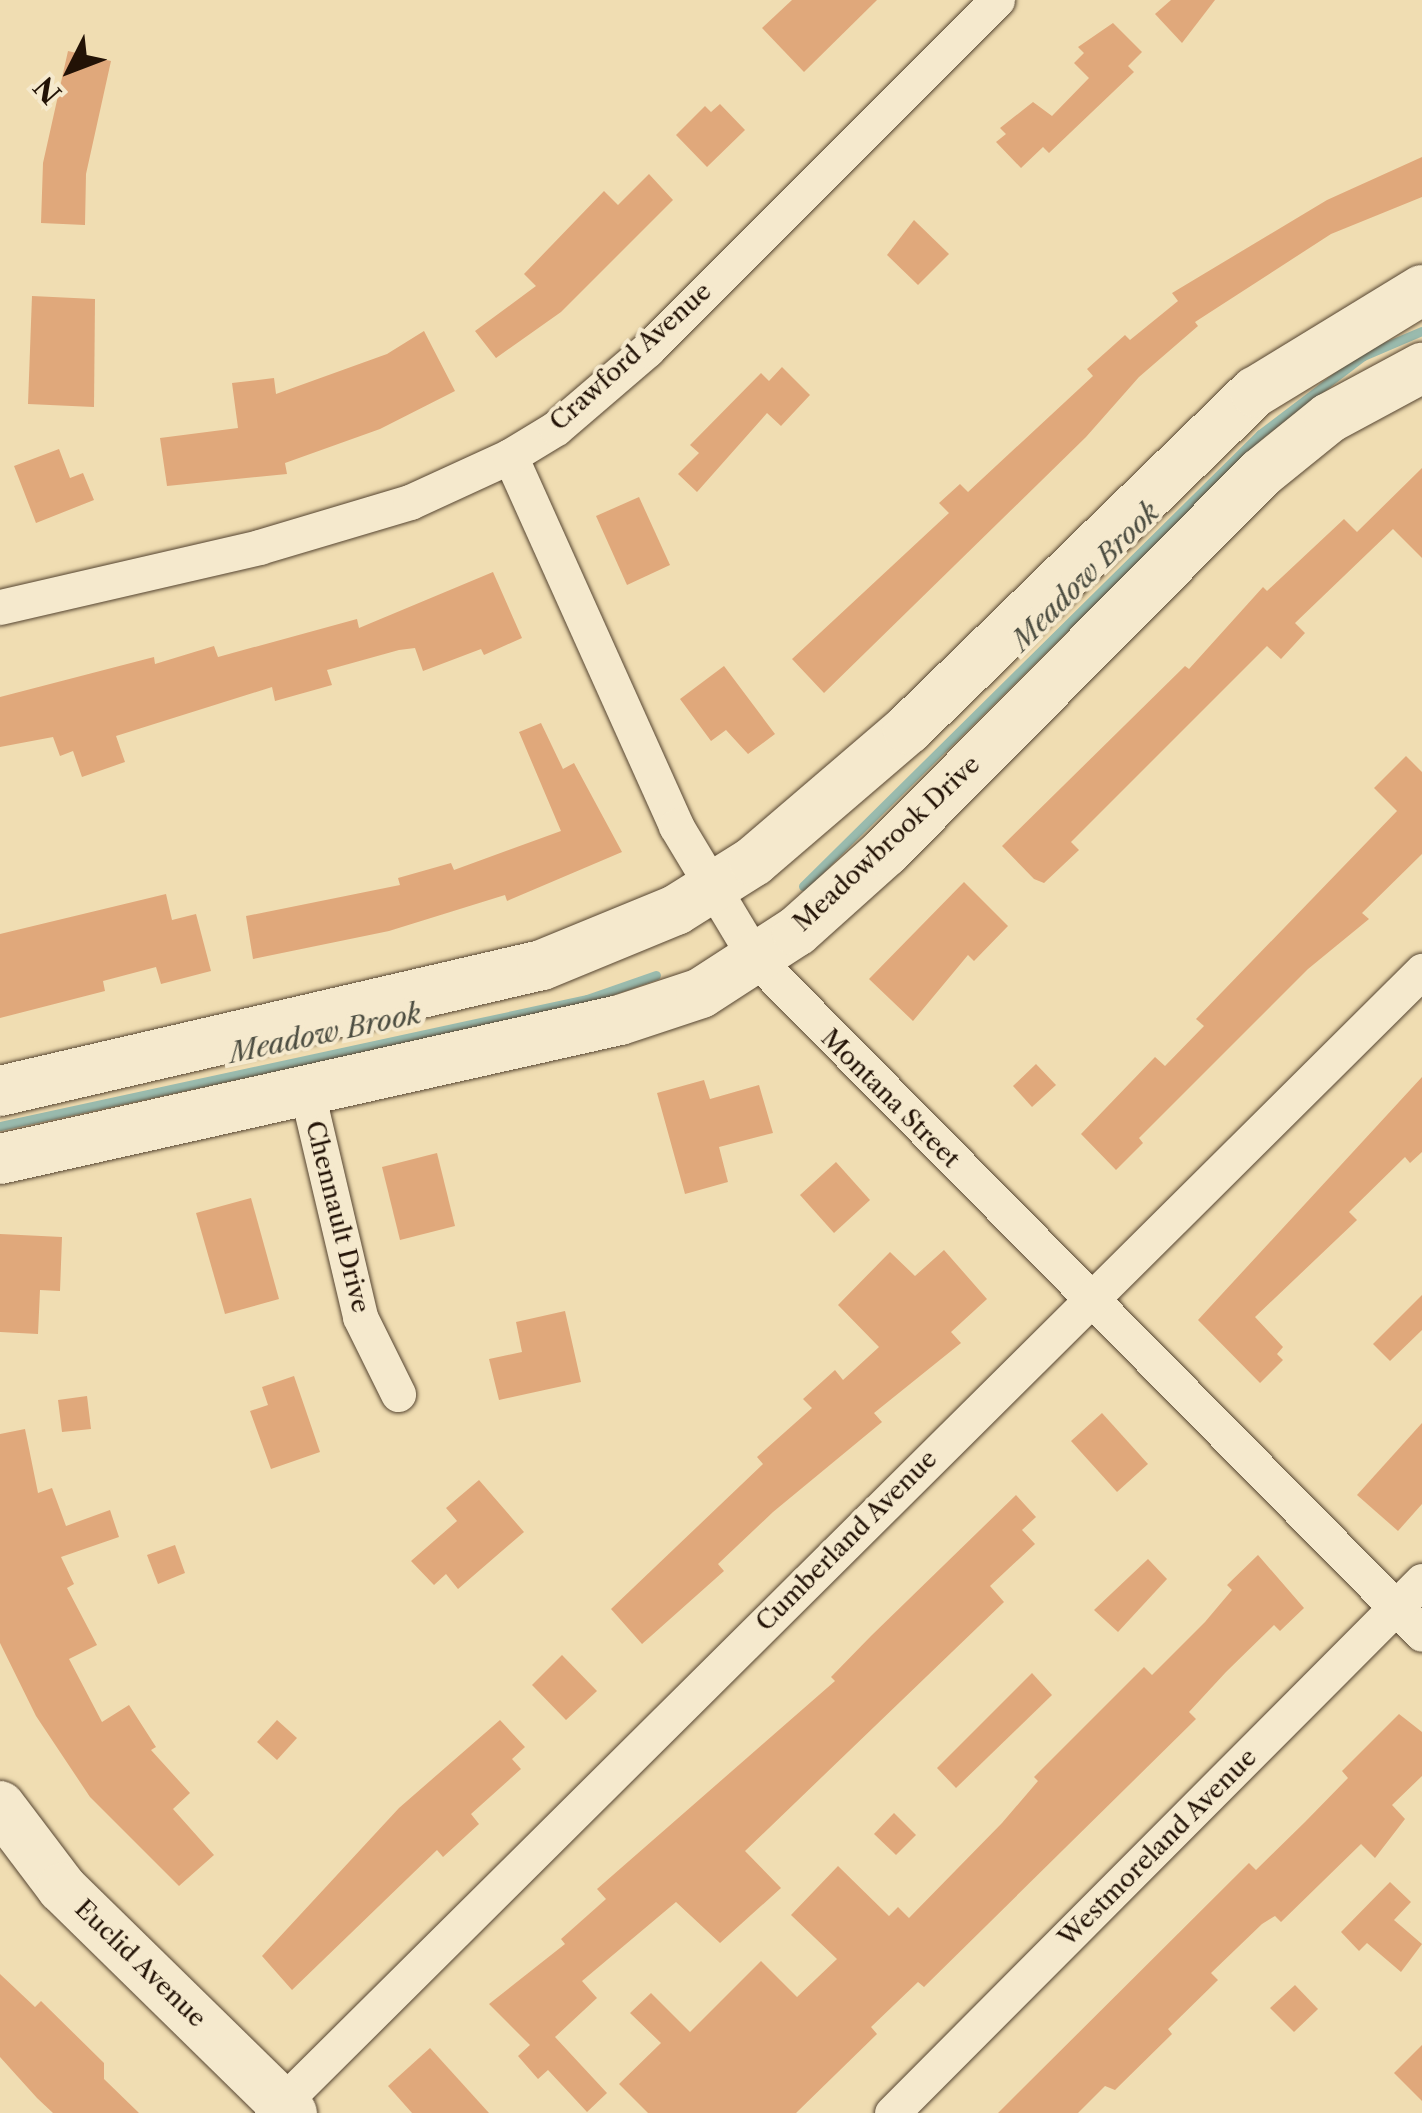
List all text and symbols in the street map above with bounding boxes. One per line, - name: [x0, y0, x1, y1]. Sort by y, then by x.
- north arrow: [20, 20, 120, 120]
- text: N: [27, 70, 68, 110]
- street label: Crawford Avenue: [544, 276, 718, 438]
- water label: Meadow Brook: [1004, 495, 1166, 657]
- street label: Meadowbrook Drive: [787, 750, 987, 938]
- water label: Meadow Brook: [226, 996, 424, 1070]
- street label: Montana Street: [814, 1023, 966, 1175]
- street label: Chennault Drive: [299, 1118, 375, 1316]
- street label: Cumberland Avenue: [750, 1444, 944, 1638]
- street label: Westmoreland Avenue: [1052, 1742, 1264, 1954]
- street label: Euclid Avenue: [68, 1894, 212, 2034]

